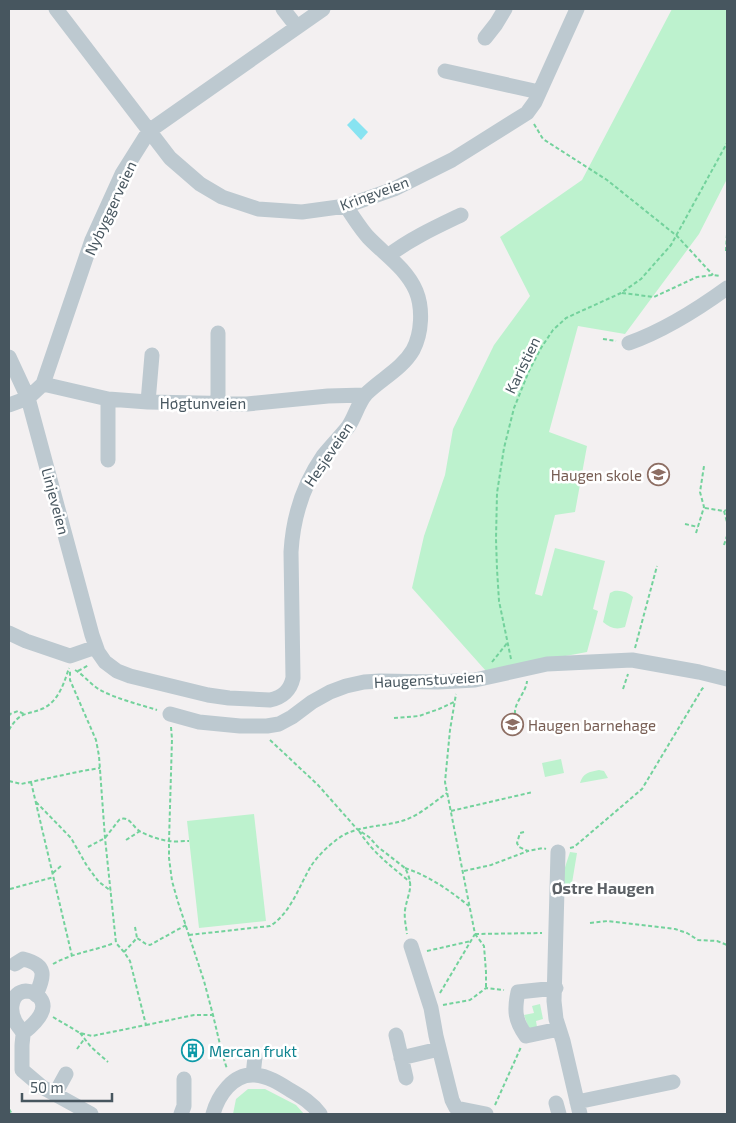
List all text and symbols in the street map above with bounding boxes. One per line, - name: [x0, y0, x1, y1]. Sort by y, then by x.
- street label: Nybyggerveien: [80, 158, 140, 258]
- street label: Kringveien: [337, 172, 411, 214]
- street label: Karistien: [501, 334, 543, 396]
- street label: Høgtunveien: [160, 394, 246, 412]
- street label: Hesjeveien: [300, 418, 357, 490]
- school or university icon: Haugen skole: [646, 463, 670, 487]
- street label: Linjeveien: [38, 466, 74, 537]
- place label: Haugen skole: [551, 466, 642, 484]
- street label: Haugenstuveien: [374, 667, 484, 691]
- school or university icon: Haugen barnehage: [500, 713, 524, 737]
- place label: Haugen barnehage: [528, 716, 656, 734]
- district label: Østre Haugen: [552, 878, 654, 897]
- building icon: Mercan frukt: [181, 1039, 205, 1063]
- place label: Mercan frukt: [209, 1042, 297, 1060]
- scale bar: [22, 1070, 112, 1102]
- text: 50 m: [30, 1078, 64, 1096]

